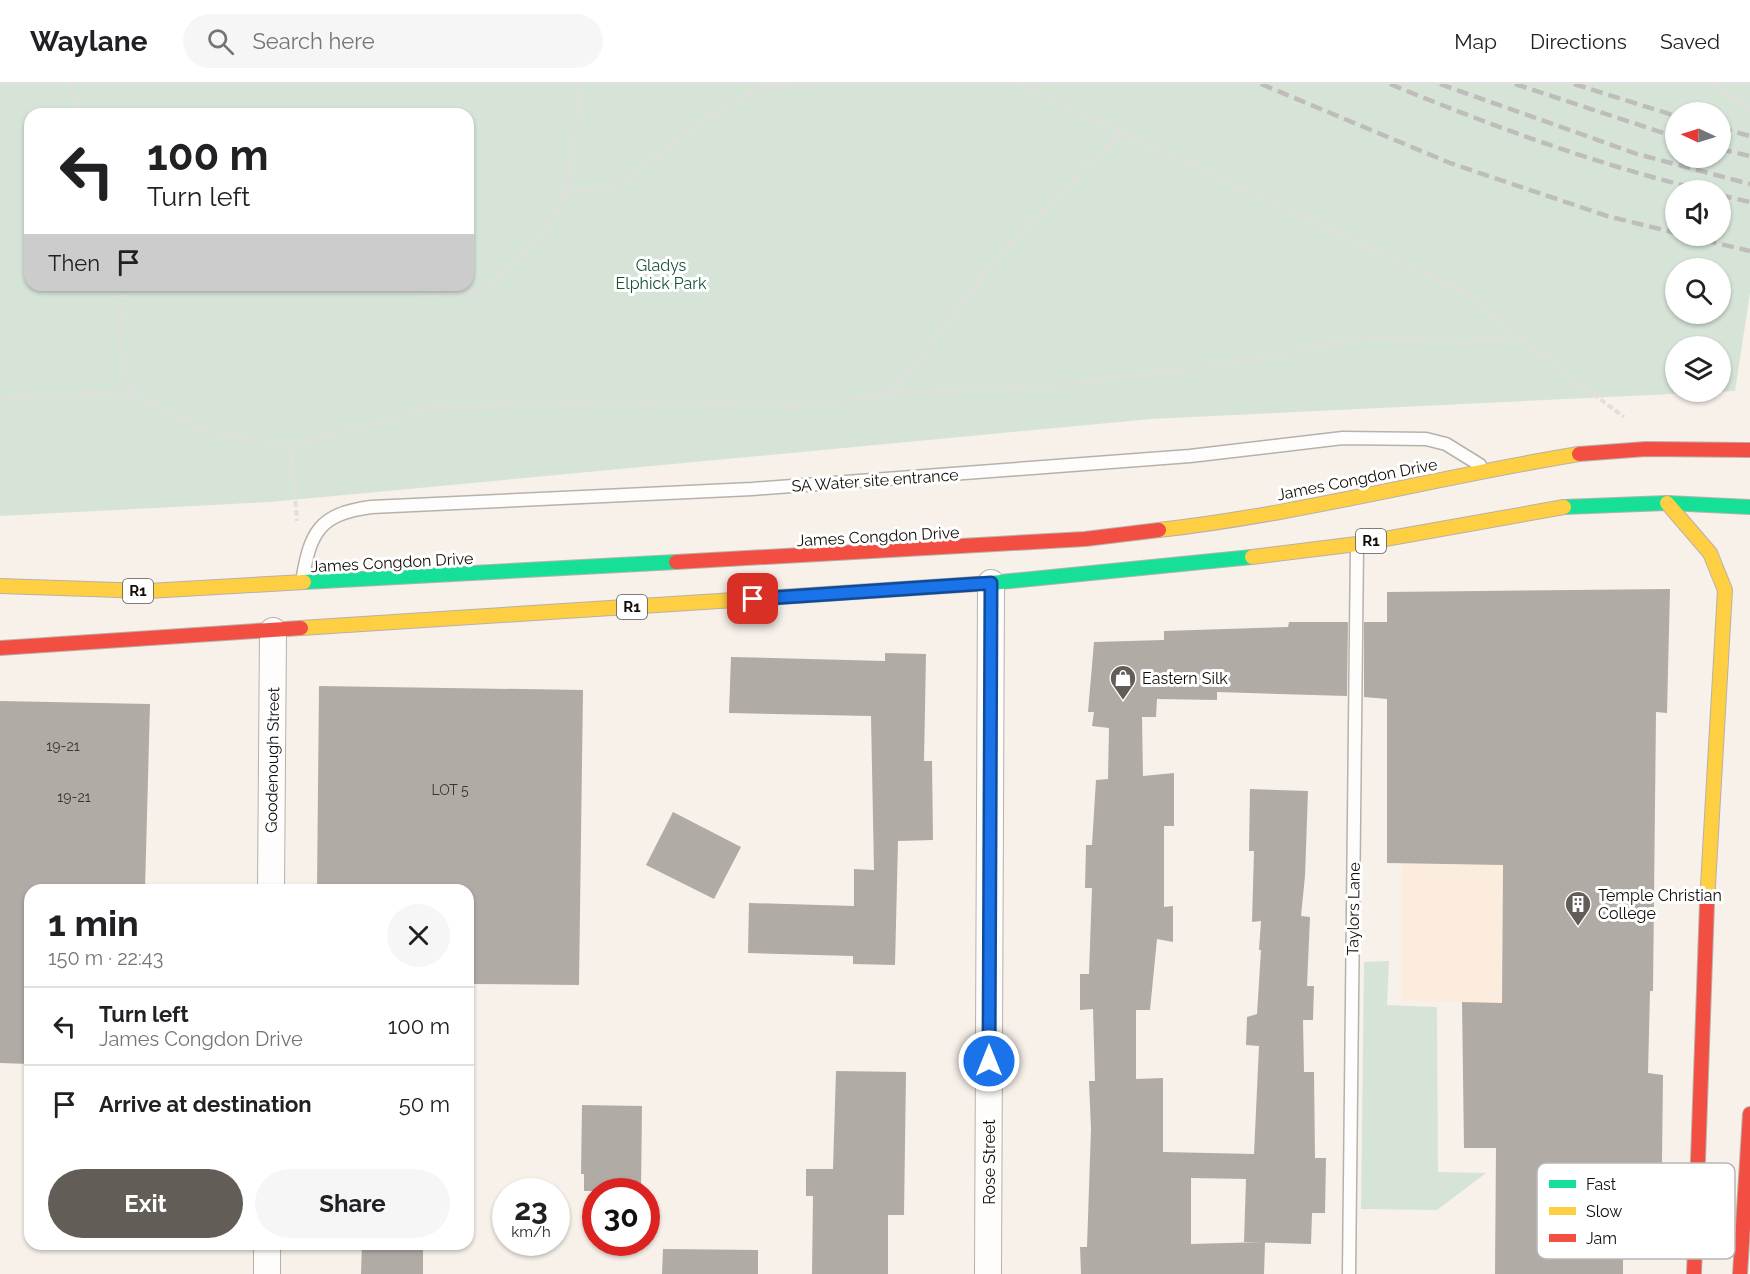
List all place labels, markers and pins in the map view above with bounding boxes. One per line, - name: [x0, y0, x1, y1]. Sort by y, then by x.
- pin: [727, 573, 778, 624]
- shop icon: Eastern Silk: [1108, 663, 1138, 701]
- place label: Eastern Silk: [1142, 669, 1228, 688]
- place label: Temple Christian College: [1598, 886, 1722, 923]
- building icon: Temple Christian College: [1563, 889, 1593, 927]

